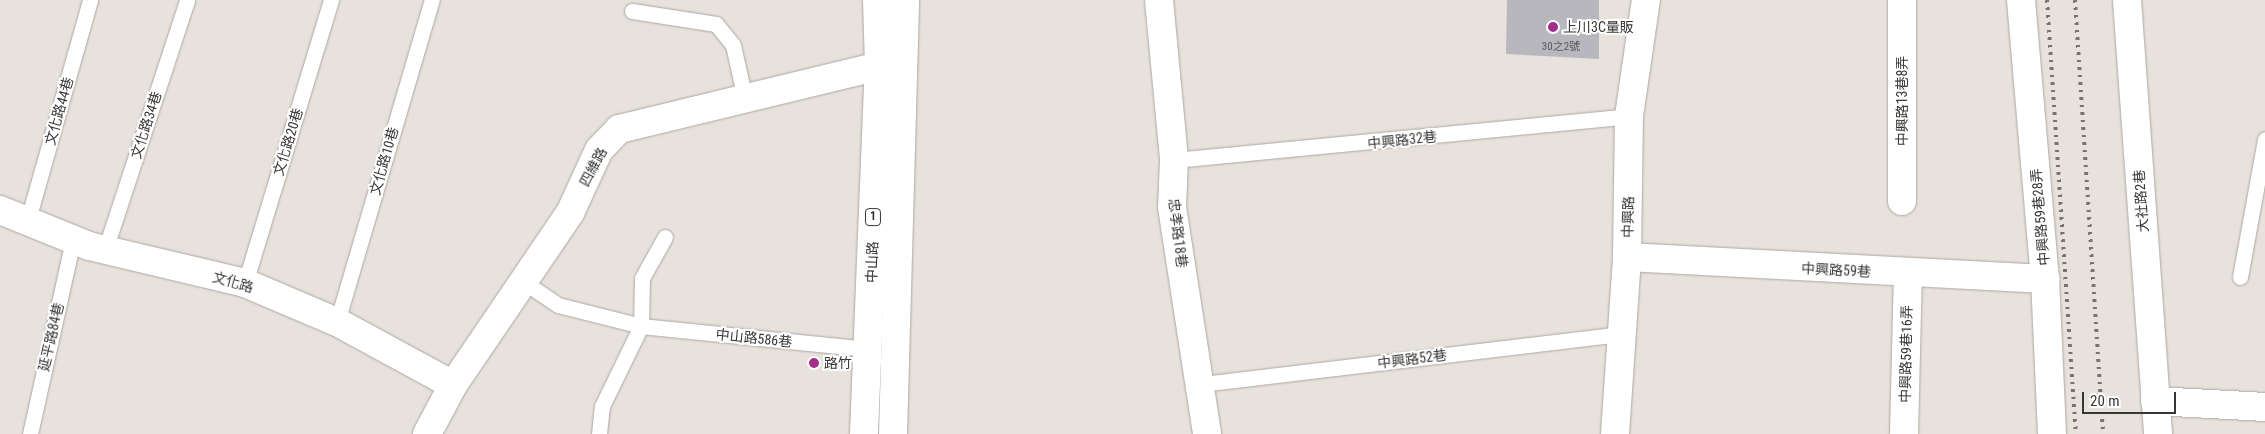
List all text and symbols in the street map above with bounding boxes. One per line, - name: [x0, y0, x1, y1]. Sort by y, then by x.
- place label: 上川3C量販: [1563, 19, 1634, 35]
- marker: 上川3C量販: [1547, 21, 1559, 33]
- house number: 30之2號: [1542, 40, 1580, 54]
- street label: 中興路13巷8弄: [1894, 56, 1910, 146]
- street label: 文化路44巷: [41, 75, 77, 147]
- street label: 文化路34巷: [127, 89, 165, 161]
- street label: 文化路20巷: [270, 106, 306, 178]
- street label: 文化路10巷: [366, 125, 402, 197]
- street label: 中興路32巷: [1366, 128, 1438, 152]
- street label: 四維路: [576, 145, 610, 189]
- street label: 中興路59巷28弄: [2027, 168, 2053, 266]
- street label: 大社路2巷: [2130, 169, 2152, 233]
- street label: 中興路: [1619, 196, 1637, 238]
- street label: 忠孝路18巷: [1165, 197, 1191, 269]
- road number: 1: [864, 208, 882, 226]
- street label: 中山路: [863, 241, 881, 283]
- street label: 中興路59巷: [1801, 260, 1871, 280]
- street label: 文化路: [210, 268, 256, 296]
- street label: 延平路84巷: [35, 301, 67, 373]
- street label: 中興路59巷16弄: [1897, 305, 1915, 403]
- street label: 中山路586巷: [715, 326, 793, 350]
- street label: 中興路52巷: [1376, 346, 1448, 372]
- place label: 路竹: [824, 355, 852, 371]
- marker: 路竹: [808, 357, 820, 369]
- scale bar: [2085, 382, 2179, 414]
- text: 20 m: [2090, 392, 2120, 410]

